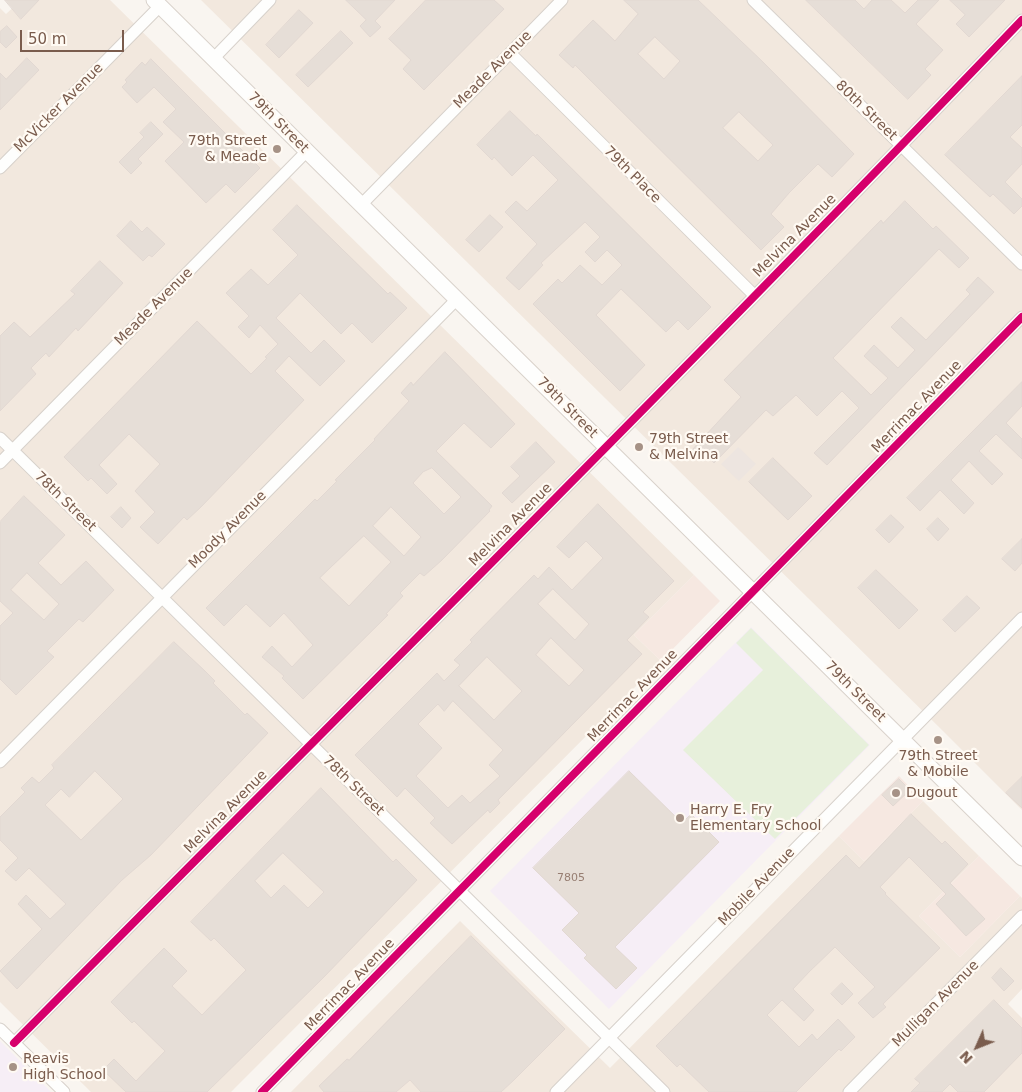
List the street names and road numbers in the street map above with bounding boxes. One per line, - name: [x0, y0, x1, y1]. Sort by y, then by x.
- street label: Meade Avenue: [451, 28, 535, 112]
- street label: McVicker Avenue: [11, 60, 107, 156]
- street label: 80th Street: [832, 77, 900, 145]
- street label: 79th Street: [244, 89, 312, 157]
- street label: 79th Place: [600, 143, 664, 207]
- street label: Melvina Avenue: [750, 191, 840, 281]
- street label: Meade Avenue: [112, 265, 196, 349]
- street label: Merrimac Avenue: [869, 357, 965, 457]
- street label: 79th Street: [533, 374, 601, 442]
- street label: 78th Street: [31, 468, 99, 536]
- street label: Melvina Avenue: [466, 480, 556, 570]
- street label: Moody Avenue: [186, 488, 270, 572]
- street label: Merrimac Avenue: [585, 646, 681, 746]
- street label: 79th Street: [821, 658, 889, 726]
- street label: 78th Street: [319, 752, 387, 820]
- street label: Melvina Avenue: [181, 767, 271, 857]
- street label: Mobile Avenue: [715, 844, 799, 930]
- street label: Merrimac Avenue: [302, 935, 398, 1035]
- street label: Mulligan Avenue: [889, 957, 983, 1051]

